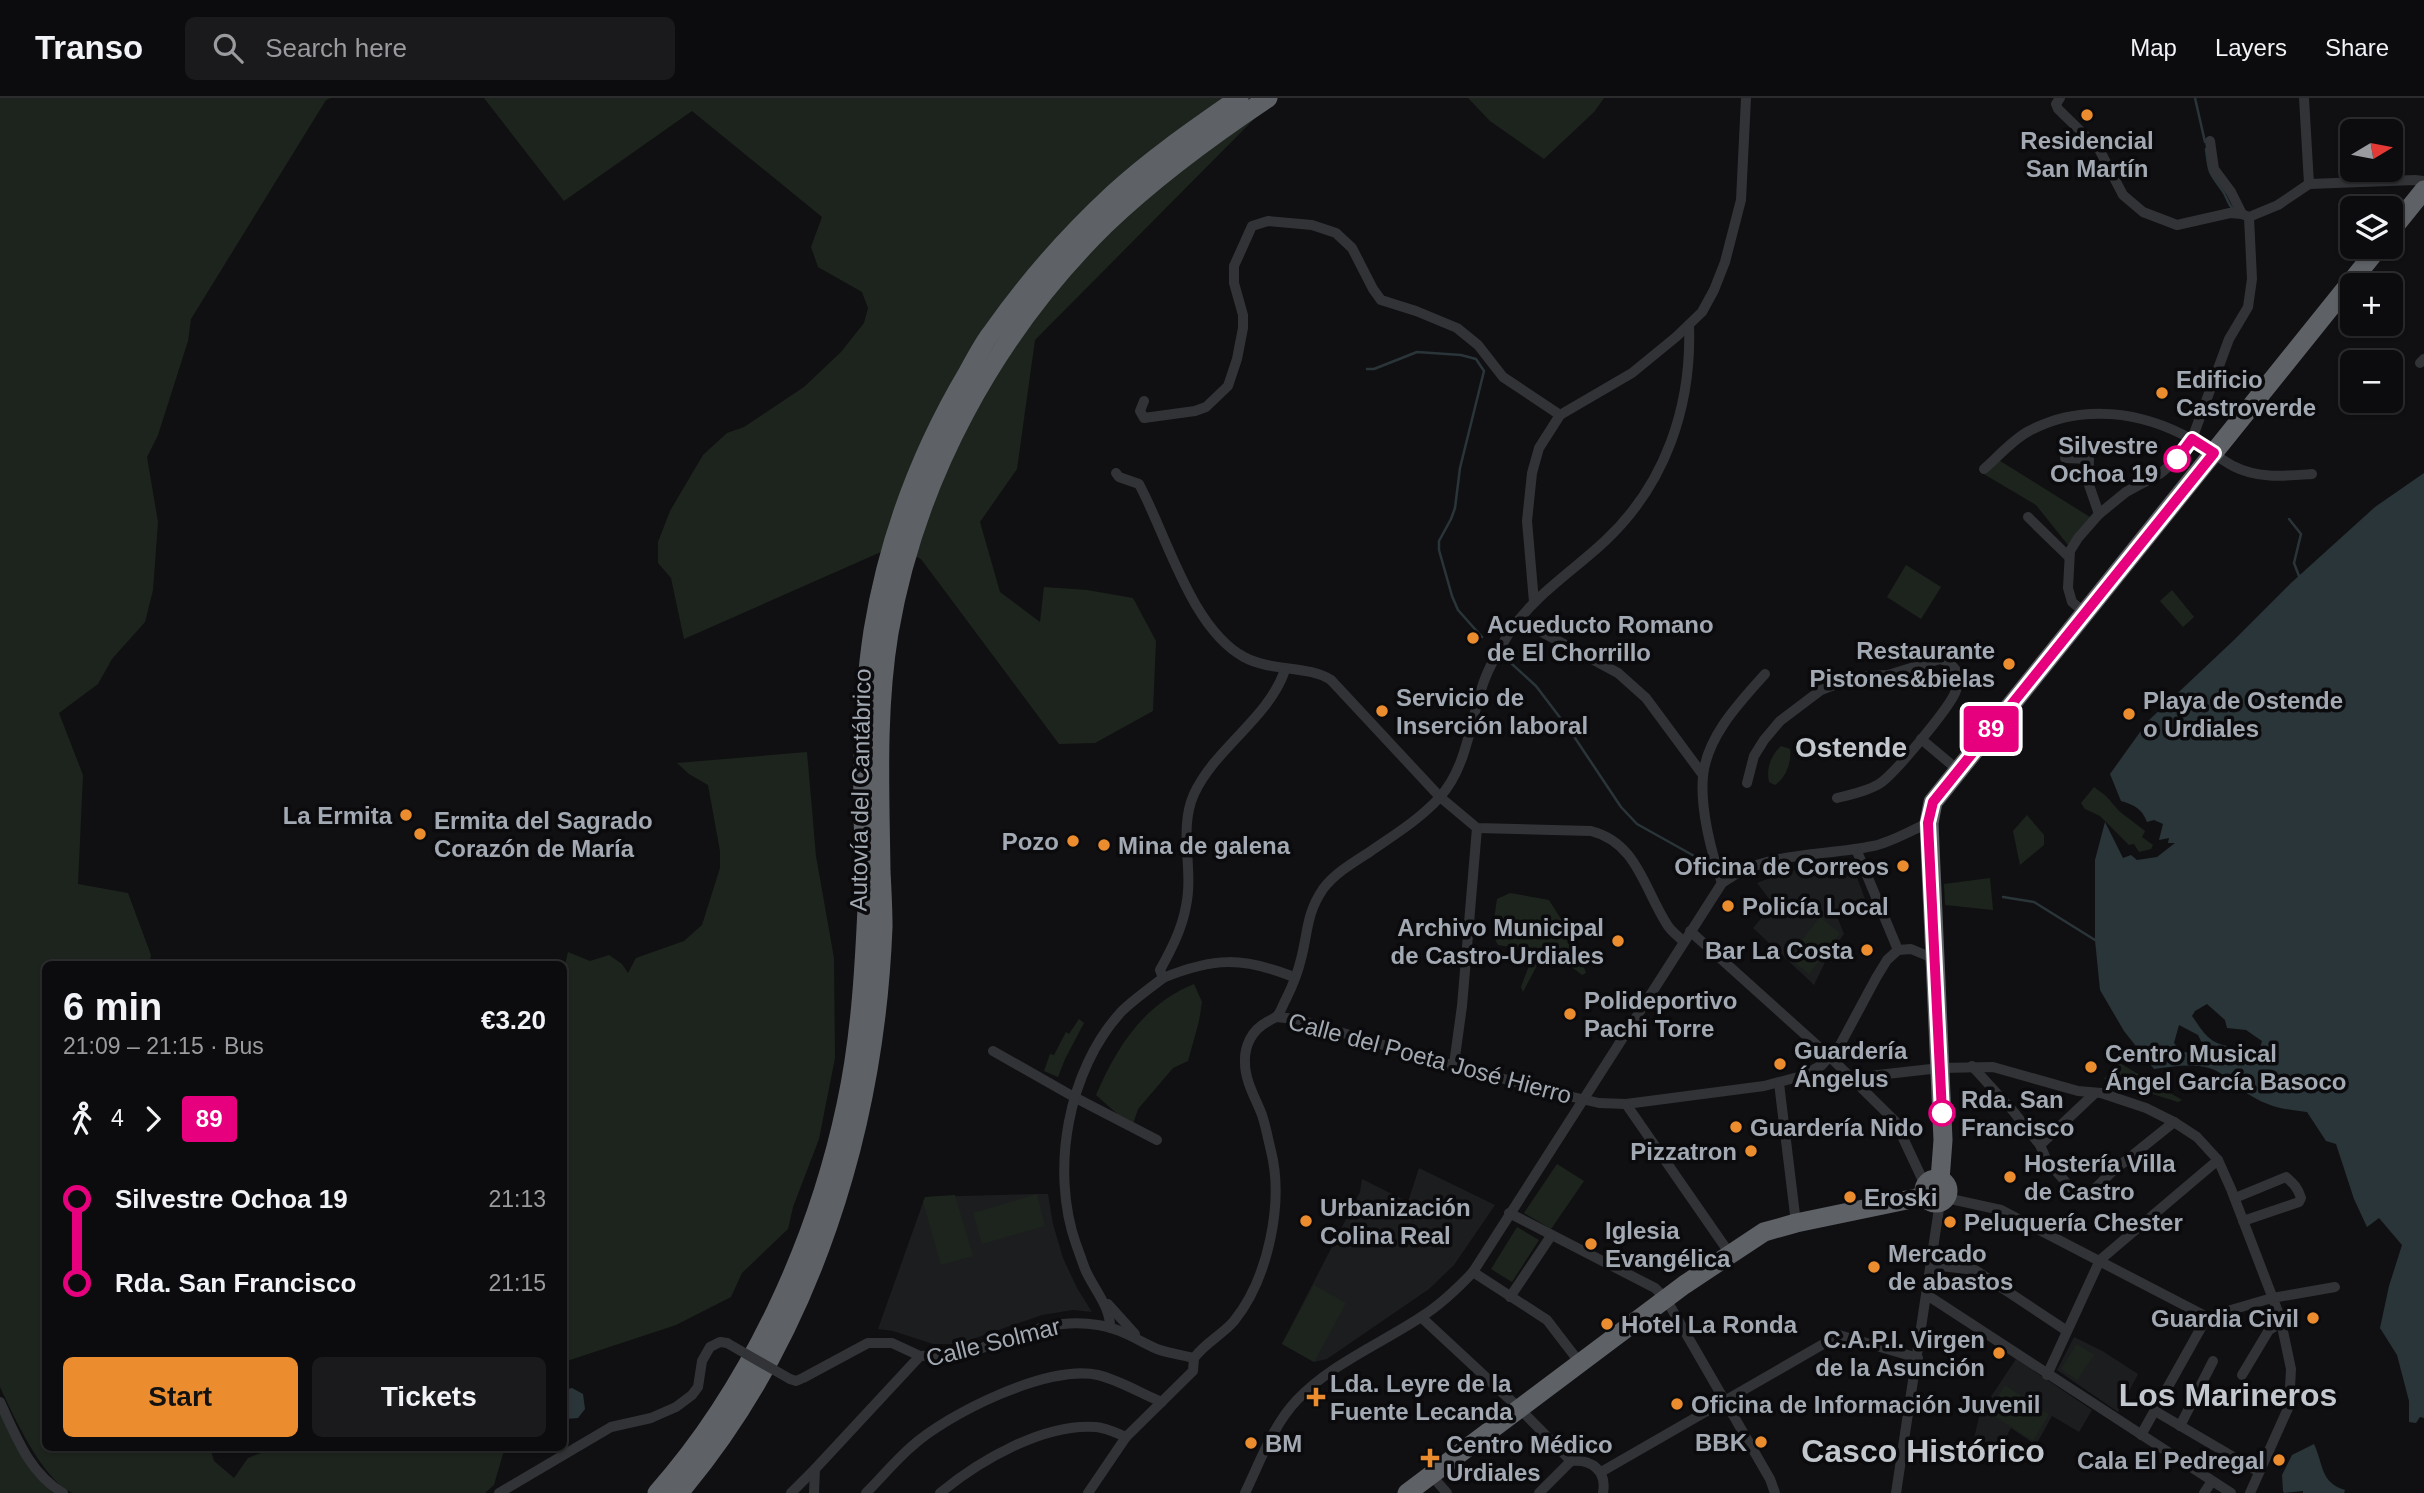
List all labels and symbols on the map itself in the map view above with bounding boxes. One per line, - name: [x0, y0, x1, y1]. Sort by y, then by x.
- marker: Residencial San Martín: [2079, 107, 2095, 123]
- north arrow: [2340, 119, 2403, 182]
- place label: Residencial San Martín: [2020, 127, 2154, 182]
- place label: Edificio Castroverde: [2176, 366, 2316, 421]
- marker: Edificio Castroverde: [2154, 385, 2170, 401]
- place label: Silvestre Ochoa 19: [2050, 432, 2158, 487]
- marker: Silvestre Ochoa 19: [2164, 446, 2190, 472]
- place label: Acueducto Romano de El Chorrillo: [1487, 611, 1714, 666]
- marker: Acueducto Romano de El Chorrillo: [1465, 630, 1481, 646]
- place label: Restaurante Pistones&bielas: [1810, 637, 1995, 692]
- marker: Restaurante Pistones&bielas: [2001, 656, 2017, 672]
- street label: Autovía del Cantábrico: [844, 668, 876, 912]
- place label: Servicio de Inserción laboral: [1396, 684, 1588, 739]
- place label: Playa de Ostende o Urdiales: [2143, 687, 2343, 742]
- marker: Servicio de Inserción laboral: [1374, 703, 1390, 719]
- line badge: 89: [1960, 706, 2022, 752]
- marker: Playa de Ostende o Urdiales: [2121, 706, 2137, 722]
- district label: Ostende: [1795, 732, 1907, 763]
- place label: La Ermita: [283, 802, 393, 829]
- marker: La Ermita: [398, 807, 414, 823]
- place label: Ermita del Sagrado Corazón de María: [434, 807, 653, 862]
- marker: Ermita del Sagrado Corazón de María: [412, 826, 428, 842]
- place label: Pozo: [1002, 828, 1059, 855]
- place label: Mina de galena: [1118, 832, 1291, 859]
- marker: Pozo: [1065, 833, 1081, 849]
- marker: Mina de galena: [1096, 837, 1112, 853]
- place label: Oficina de Correos: [1674, 853, 1889, 880]
- marker: Oficina de Correos: [1895, 858, 1911, 874]
- place label: Policía Local: [1742, 893, 1889, 920]
- marker: Policía Local: [1720, 898, 1736, 914]
- place label: Archivo Municipal de Castro-Urdiales: [1391, 914, 1604, 969]
- marker: Archivo Municipal de Castro-Urdiales: [1610, 933, 1626, 949]
- place label: Bar La Costa: [1705, 937, 1854, 964]
- marker: Bar La Costa: [1859, 942, 1875, 958]
- place label: Polideportivo Pachi Torre: [1584, 987, 1737, 1042]
- marker: Polideportivo Pachi Torre: [1562, 1006, 1578, 1022]
- street label: Calle del Poeta José Hierro: [1285, 1007, 1575, 1109]
- place label: Guardería Ángelus: [1794, 1037, 1908, 1092]
- place label: Centro Musical Ángel García Basoco: [2105, 1040, 2346, 1095]
- marker: Guardería Ángelus: [1772, 1056, 1788, 1072]
- marker: Centro Musical Ángel García Basoco: [2083, 1059, 2099, 1075]
- place label: Rda. San Francisco: [1961, 1086, 2074, 1141]
- marker: Rda. San Francisco: [1929, 1100, 1955, 1126]
- place label: Guardería Nido: [1750, 1114, 1923, 1141]
- marker: Guardería Nido: [1728, 1119, 1744, 1135]
- place label: Pizzatron: [1630, 1138, 1737, 1165]
- marker: Pizzatron: [1743, 1143, 1759, 1159]
- place label: Hostería Villa de Castro: [2024, 1150, 2176, 1205]
- marker: Hostería Villa de Castro: [2002, 1169, 2018, 1185]
- place label: Eroski: [1864, 1184, 1937, 1211]
- marker: Eroski: [1842, 1189, 1858, 1205]
- place label: Urbanización Colina Real: [1320, 1194, 1471, 1249]
- place label: Peluquería Chester: [1964, 1209, 2183, 1236]
- marker: Urbanización Colina Real: [1298, 1213, 1314, 1229]
- marker: Peluquería Chester: [1942, 1214, 1958, 1230]
- place label: Iglesia Evangélica: [1605, 1217, 1731, 1272]
- marker: Iglesia Evangélica: [1583, 1236, 1599, 1252]
- place label: Mercado de abastos: [1888, 1240, 2013, 1295]
- marker: Mercado de abastos: [1866, 1259, 1882, 1275]
- place label: Guardia Civil: [2151, 1305, 2299, 1332]
- marker: Guardia Civil: [2305, 1310, 2321, 1326]
- place label: Hotel La Ronda: [1621, 1311, 1798, 1338]
- street label: Calle Solmar: [923, 1312, 1063, 1372]
- marker: Hotel La Ronda: [1599, 1316, 1615, 1332]
- place label: C.A.P.I. Virgen de la Asunción: [1815, 1326, 1985, 1381]
- marker: C.A.P.I. Virgen de la Asunción: [1991, 1345, 2007, 1361]
- place label: Lda. Leyre de la Fuente Lecanda: [1330, 1370, 1513, 1425]
- district label: Los Marineros: [2119, 1377, 2337, 1413]
- marker: Lda. Leyre de la Fuente Lecanda: [1308, 1389, 1324, 1405]
- place label: Oficina de Información Juvenil: [1691, 1391, 2040, 1418]
- marker: Oficina de Información Juvenil: [1669, 1396, 1685, 1412]
- place label: BBK: [1695, 1429, 1748, 1456]
- place label: BM: [1265, 1430, 1302, 1457]
- place label: Centro Médico Urdiales: [1446, 1431, 1613, 1486]
- district label: Casco Histórico: [1801, 1433, 2045, 1469]
- marker: BBK: [1753, 1434, 1769, 1450]
- marker: BM: [1243, 1435, 1259, 1451]
- place label: Cala El Pedregal: [2077, 1447, 2265, 1474]
- marker: Centro Médico Urdiales: [1420, 1448, 1440, 1468]
- marker: Cala El Pedregal: [2271, 1452, 2287, 1468]

